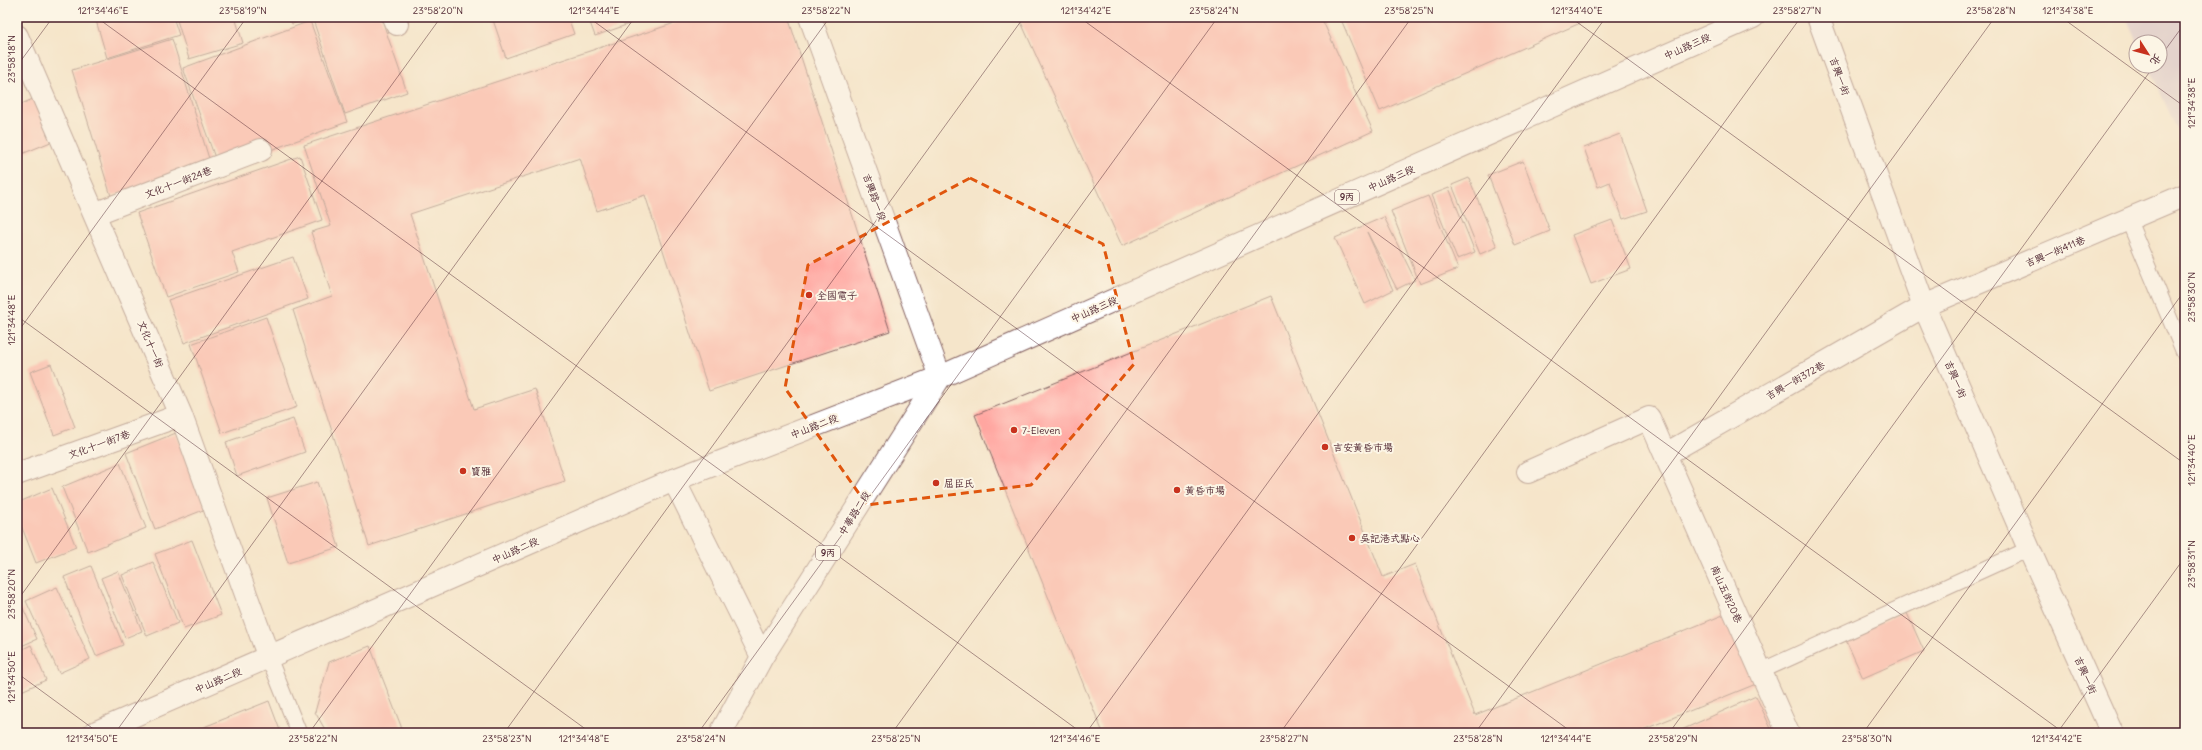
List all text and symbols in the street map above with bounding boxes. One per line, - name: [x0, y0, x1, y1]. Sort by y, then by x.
- text: 121°34'46"E: [78, 4, 128, 17]
- text: 23°58'19"N: [219, 4, 267, 17]
- text: 23°58'20"N: [413, 4, 463, 17]
- text: 121°34'44"E: [569, 4, 619, 17]
- text: 23°58'22"N: [801, 4, 851, 17]
- text: 121°34'42"E: [1061, 4, 1111, 17]
- text: 23°58'24"N: [1189, 4, 1239, 17]
- text: 23°58'25"N: [1384, 4, 1434, 17]
- text: 121°34'40"E: [1551, 4, 1603, 17]
- text: 23°58'27"N: [1773, 4, 1821, 17]
- text: 23°58'28"N: [1966, 4, 2016, 17]
- text: 121°34'38"E: [2043, 4, 2094, 17]
- street label: 中山路三段: [1662, 30, 1713, 63]
- north arrow: [2128, 34, 2168, 74]
- text: 23°58'18"N: [5, 35, 18, 83]
- text: 北: [2147, 51, 2165, 68]
- street label: 吉興一街: [1827, 55, 1852, 97]
- text: 121°34'38"E: [2185, 77, 2198, 128]
- street label: 中山路三段: [1366, 162, 1417, 195]
- street label: 文化十一街24巷: [143, 163, 215, 201]
- street label: 吉興路一段: [860, 171, 889, 223]
- road number: 9丙: [1335, 190, 1359, 204]
- street label: 吉興一街411巷: [2023, 233, 2088, 270]
- text: 23°58'30"N: [2185, 272, 2198, 322]
- place label: 全國電子: [817, 289, 857, 302]
- marker: 全國電子: [804, 290, 814, 300]
- street label: 中山路三段: [1069, 293, 1120, 326]
- text: 121°34'48"E: [5, 295, 18, 345]
- street label: 文化十一街: [135, 319, 166, 370]
- street label: 吉興一街372巷: [1763, 358, 1828, 403]
- street label: 吉興一街: [1942, 358, 1969, 400]
- street label: 中山路二段: [789, 411, 840, 441]
- place label: 7-Eleven: [1022, 424, 1061, 437]
- marker: 7-Eleven: [1009, 425, 1019, 435]
- street label: 文化十一街7巷: [66, 427, 133, 462]
- text: 121°34'40"E: [2185, 434, 2198, 486]
- place label: 吉安黃昏市場: [1333, 441, 1393, 454]
- marker: 吉安黃昏市場: [1320, 442, 1330, 452]
- place label: 寶雅: [471, 465, 491, 478]
- marker: 寶雅: [458, 466, 468, 476]
- place label: 屈臣氏: [944, 477, 974, 490]
- marker: 屈臣氏: [931, 478, 941, 488]
- place label: 黃昏市場: [1185, 484, 1225, 497]
- marker: 黃昏市場: [1172, 485, 1182, 495]
- street label: 中華路二段: [836, 489, 873, 538]
- place label: 吳記港式點心: [1360, 532, 1420, 545]
- marker: 吳記港式點心: [1347, 533, 1357, 543]
- street label: 中山路二段: [490, 534, 541, 567]
- text: 23°58'31"N: [2185, 540, 2198, 588]
- road number: 9丙: [816, 546, 840, 560]
- street label: 南山五街20巷: [1708, 563, 1746, 626]
- text: 23°58'20"N: [5, 569, 18, 619]
- text: 121°34'50"E: [5, 651, 18, 703]
- street label: 吉興一街: [2071, 654, 2100, 696]
- street label: 中山路二段: [193, 665, 244, 696]
- text: 121°34'50"E: [66, 732, 118, 745]
- text: 23°58'22"N: [288, 732, 338, 745]
- text: 23°58'23"N: [482, 732, 532, 745]
- text: 121°34'48"E: [559, 732, 609, 745]
- text: 23°58'24"N: [676, 732, 726, 745]
- text: 23°58'25"N: [871, 732, 921, 745]
- text: 121°34'46"E: [1050, 732, 1100, 745]
- text: 23°58'27"N: [1260, 732, 1308, 745]
- text: 23°58'28"N: [1453, 732, 1503, 745]
- text: 121°34'44"E: [1541, 732, 1591, 745]
- text: 23°58'29"N: [1648, 732, 1698, 745]
- text: 23°58'30"N: [1842, 732, 1892, 745]
- text: 121°34'42"E: [2032, 732, 2082, 745]

